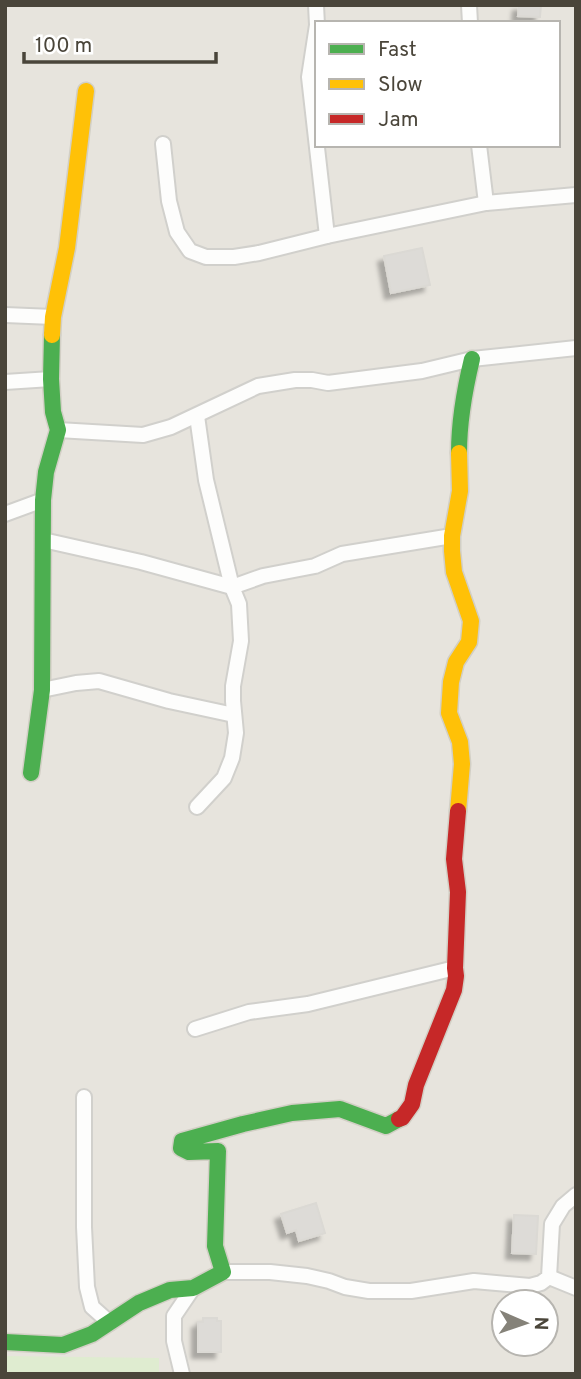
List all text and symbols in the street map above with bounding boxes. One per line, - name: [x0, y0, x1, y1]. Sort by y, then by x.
- scale bar: [24, 21, 217, 65]
- legend: [315, 21, 560, 147]
- text: 100 m: [35, 33, 92, 60]
- text: Fast: [378, 37, 417, 64]
- text: Slow: [378, 72, 423, 99]
- text: Jam: [378, 107, 419, 134]
- north arrow: [490, 1288, 560, 1358]
- text: N: [528, 1316, 552, 1331]

